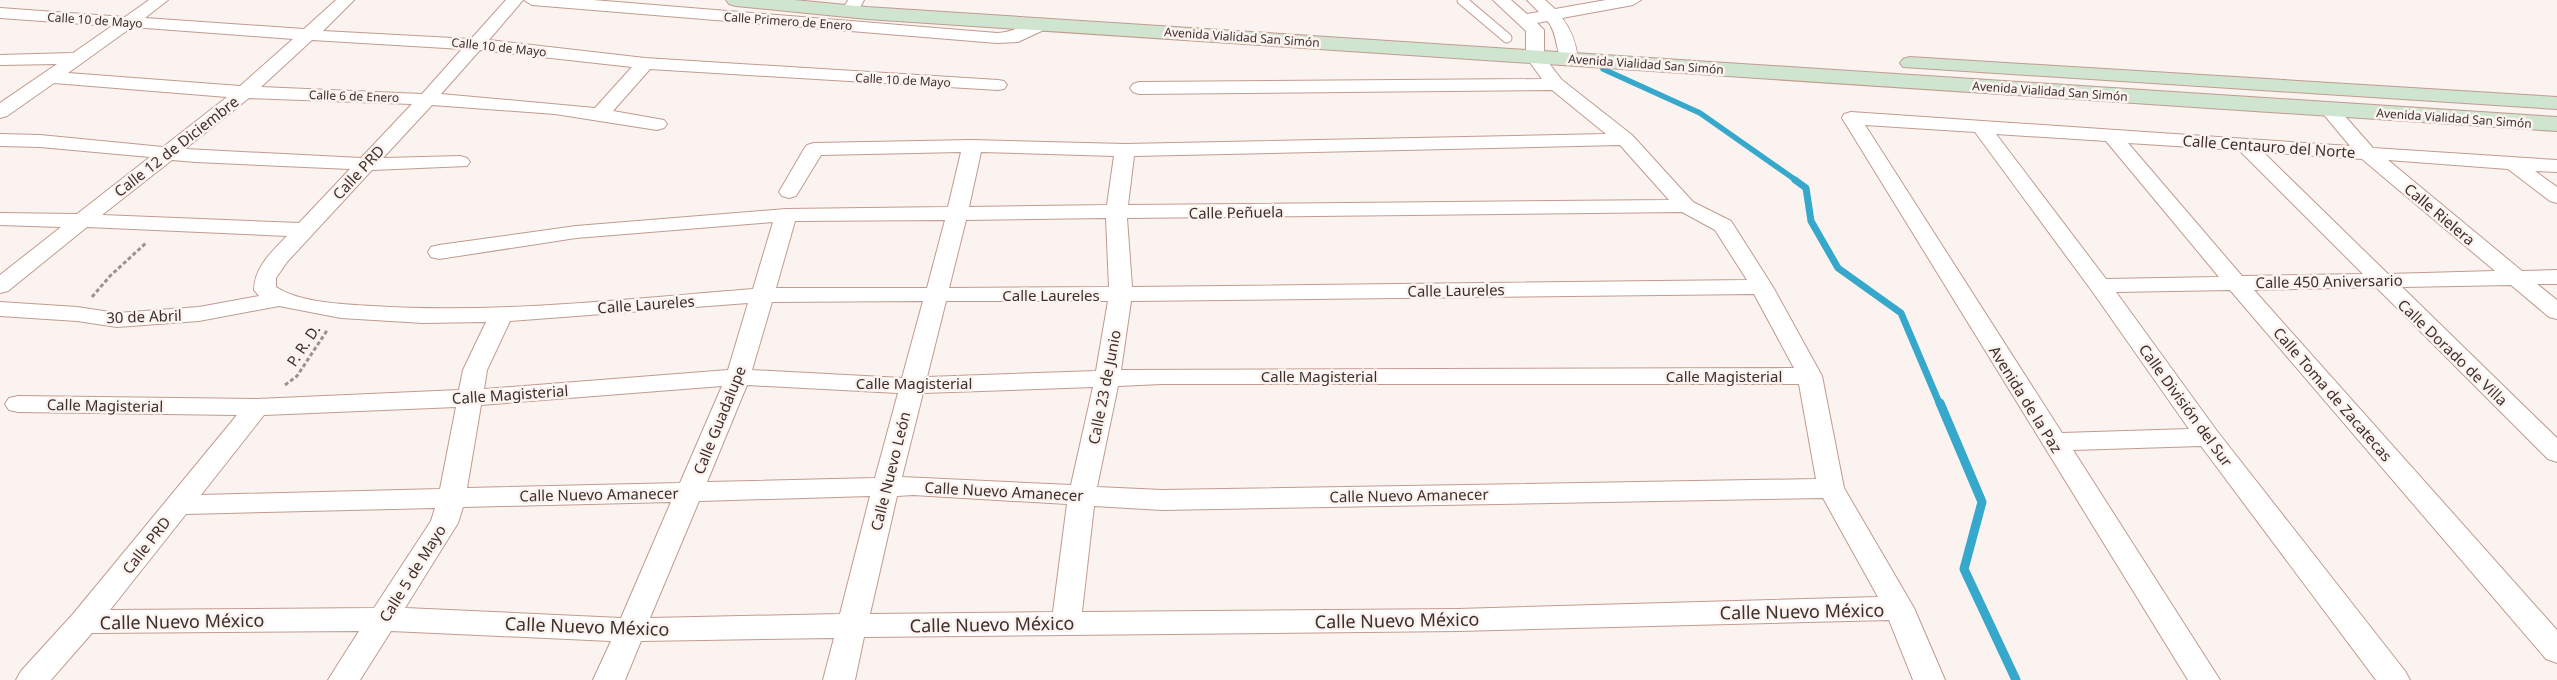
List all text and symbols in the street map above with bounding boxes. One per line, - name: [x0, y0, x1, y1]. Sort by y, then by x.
- street label: Calle 10 de Mayo: [47, 8, 143, 32]
- street label: Calle Primero de Enero: [723, 8, 853, 34]
- street label: Avenida Vialidad San Simón: [1164, 23, 1320, 51]
- street label: Calle 10 de Mayo: [451, 34, 547, 60]
- street label: Avenida Vialidad San Simón: [1568, 50, 1724, 78]
- street label: Calle 10 de Mayo: [855, 69, 951, 91]
- street label: Avenida Vialidad San Simón: [1972, 77, 2128, 105]
- street label: Calle 6 de Enero: [308, 86, 400, 106]
- street label: Calle 12 de Diciembre: [110, 91, 242, 201]
- street label: Avenida Vialidad San Simón: [2376, 104, 2532, 132]
- street label: Calle Centauro del Norte: [2182, 130, 2356, 162]
- street label: Calle PRD: [328, 141, 388, 203]
- street label: Calle Rielera: [2401, 179, 2479, 249]
- street label: Calle Peñuela: [1188, 201, 1284, 223]
- street label: Calle 450 Aniversario: [2255, 270, 2403, 292]
- street label: Calle Laureles: [1407, 279, 1505, 301]
- street label: Calle Laureles: [1002, 285, 1100, 305]
- street label: Calle Laureles: [597, 291, 695, 317]
- street label: Calle Dorado de Villa: [2394, 294, 2512, 410]
- street label: 30 de Abril: [106, 305, 182, 327]
- street label: P. R. D.: [282, 320, 324, 370]
- street label: Calle Toma de Zacatecas: [2269, 323, 2397, 465]
- street label: Calle 23 de Junio: [1083, 328, 1125, 446]
- street label: Calle División del Sur: [2135, 340, 2237, 470]
- street label: Avenida de la Paz: [1985, 342, 2067, 456]
- street label: Calle Guadalupe: [688, 363, 750, 477]
- street label: Calle Magisterial: [1261, 366, 1377, 386]
- street label: Calle Magisterial: [1666, 366, 1782, 386]
- street label: Calle Magisterial: [856, 373, 972, 393]
- street label: Calle Magisterial: [451, 380, 569, 408]
- street label: Calle Magisterial: [47, 394, 163, 416]
- street label: Calle Nuevo León: [866, 409, 914, 533]
- street label: Calle Nuevo Amanecer: [924, 477, 1084, 505]
- street label: Calle Nuevo Amanecer: [519, 483, 679, 505]
- street label: Calle Nuevo Amanecer: [1329, 484, 1489, 506]
- street label: Calle PRD: [117, 512, 175, 578]
- street label: Calle 5 de Mayo: [374, 521, 450, 625]
- street label: Calle Nuevo México: [1719, 598, 1885, 624]
- street label: Calle Nuevo México: [1314, 607, 1480, 633]
- street label: Calle Nuevo México: [99, 608, 265, 634]
- street label: Calle Nuevo México: [504, 611, 670, 641]
- street label: Calle Nuevo México: [909, 611, 1075, 637]

